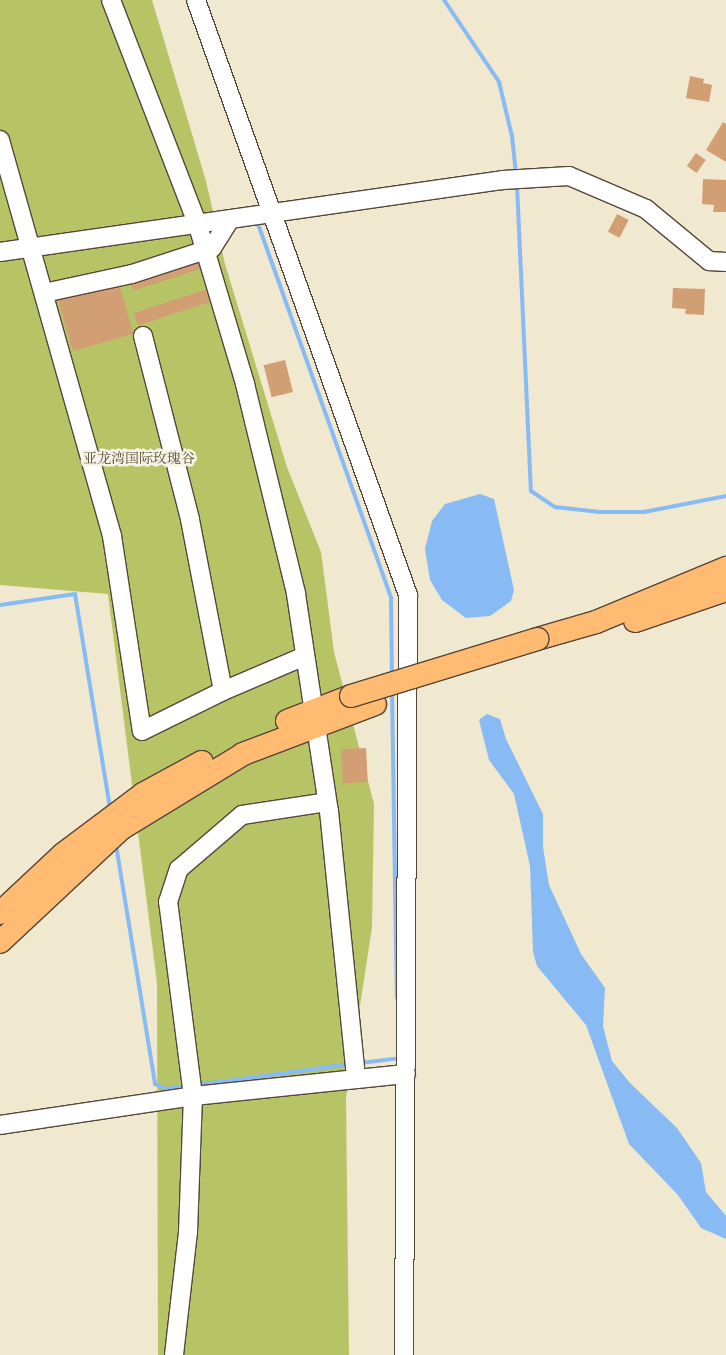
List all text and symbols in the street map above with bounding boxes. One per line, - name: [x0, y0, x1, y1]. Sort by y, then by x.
- park label: 亚龙湾国际玫瑰谷: [83, 451, 195, 467]

